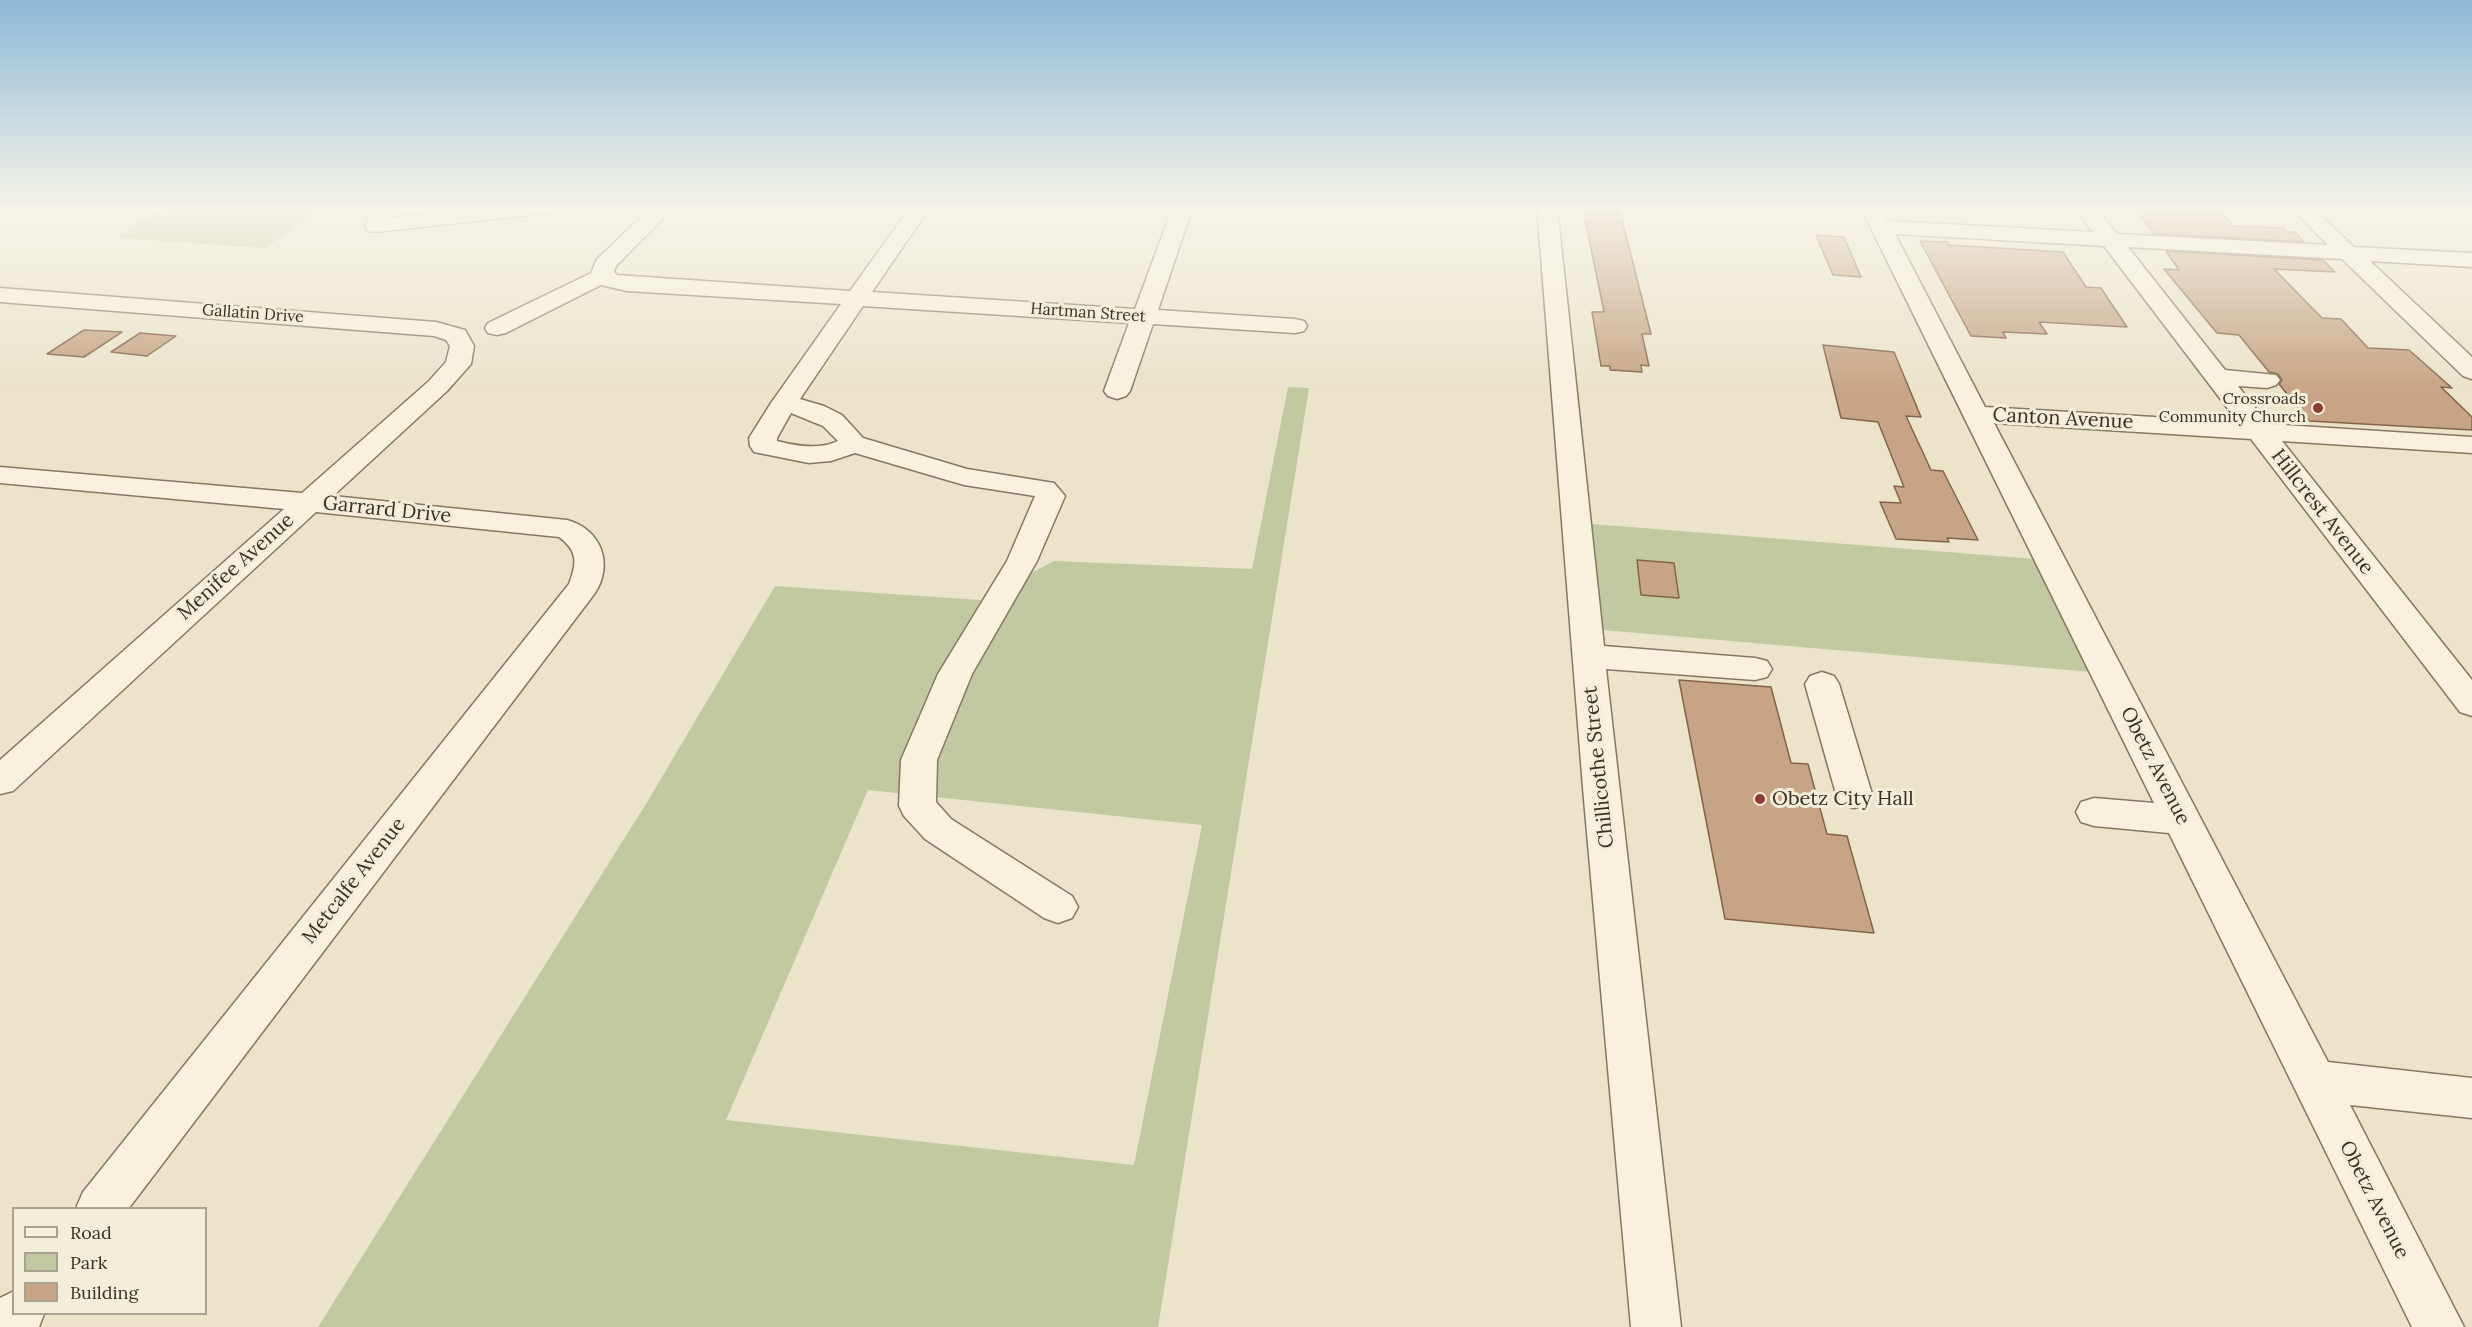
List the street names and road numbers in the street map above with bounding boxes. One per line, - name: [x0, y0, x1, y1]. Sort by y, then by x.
- street label: Hartman Street: [1030, 299, 1146, 327]
- street label: Gallatin Drive: [202, 301, 304, 327]
- street label: Canton Avenue: [1992, 403, 2134, 435]
- street label: Hillcrest Avenue: [2266, 445, 2378, 579]
- street label: Garrard Drive: [322, 491, 452, 529]
- street label: Menifee Avenue: [173, 508, 299, 626]
- street label: Chillicothe Street: [1579, 685, 1619, 849]
- street label: Obetz Avenue: [2115, 703, 2195, 829]
- street label: Metcalfe Avenue: [297, 813, 411, 949]
- street label: Obetz Avenue: [2334, 1137, 2414, 1263]

